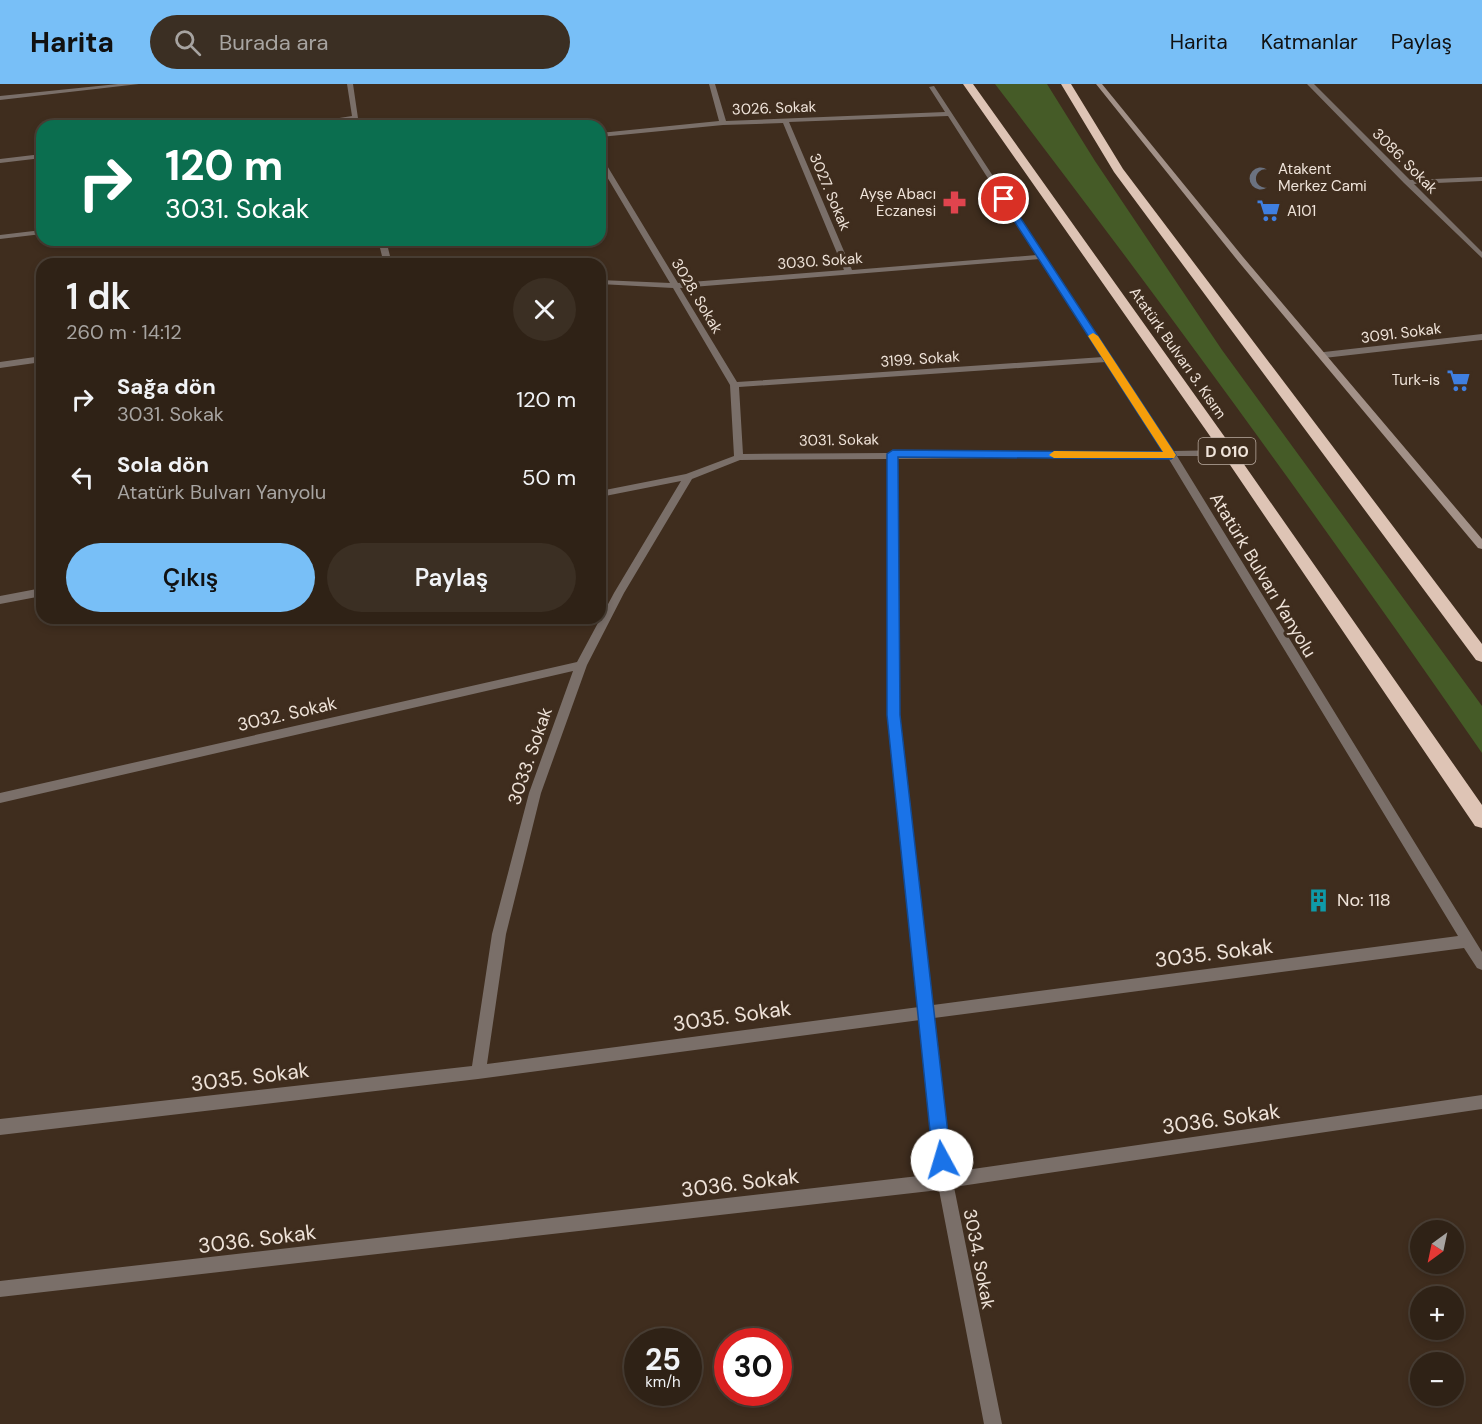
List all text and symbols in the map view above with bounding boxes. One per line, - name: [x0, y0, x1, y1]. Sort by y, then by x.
- search box: [150, 15, 570, 69]
- text: Harita: [30, 24, 114, 61]
- icon: search: [171, 26, 204, 59]
- text: Burada ara: [219, 28, 329, 57]
- text: Harita: [1170, 28, 1228, 56]
- text: Katmanlar: [1261, 28, 1358, 56]
- text: Paylaş: [1391, 28, 1452, 56]
- street label: 3026. Sokak: [732, 97, 817, 119]
- street label: 3086. Sokak: [1368, 124, 1442, 198]
- text: 120 m: [165, 138, 283, 193]
- icon: right: [66, 144, 144, 222]
- street label: 3027. Sokak: [805, 150, 855, 234]
- place label: Atakent Merkez Cami: [1278, 159, 1367, 196]
- mosque icon: Atakent Merkez Cami: [1247, 165, 1273, 191]
- pin: [978, 173, 1029, 224]
- icon: arrive: [987, 182, 1020, 215]
- place label: Ayşe Abacı Eczanesi: [860, 184, 936, 221]
- pharmacy icon: Ayşe Abacı Eczanesi: [941, 190, 967, 216]
- text: 3031. Sokak: [165, 191, 309, 226]
- supermarket icon: A101: [1256, 198, 1282, 224]
- place label: A101: [1287, 201, 1316, 221]
- street label: 3030. Sokak: [777, 248, 864, 274]
- street label: 3028. Sokak: [667, 255, 727, 338]
- text: 1 dk: [66, 273, 131, 320]
- button: close: [513, 278, 576, 341]
- street label: Atatürk Bulvarı 3. Kısım: [1125, 283, 1231, 423]
- street label: 3091. Sokak: [1360, 318, 1443, 348]
- text: 260 m · 14:12: [66, 319, 182, 345]
- street label: 3199. Sokak: [880, 346, 961, 372]
- supermarket icon: Turk-is: [1445, 367, 1471, 393]
- place label: Turk-is: [1392, 370, 1440, 390]
- text: Sağa dön: [117, 372, 216, 401]
- icon: right: [66, 383, 99, 416]
- text: 120 m: [516, 385, 576, 414]
- text: 3031. Sokak: [117, 401, 224, 427]
- street label: 3031. Sokak: [799, 429, 880, 451]
- road number: D 010: [1198, 438, 1256, 464]
- text: Sola dön: [117, 450, 209, 479]
- icon: left: [66, 461, 99, 494]
- text: 50 m: [522, 463, 576, 492]
- text: Atatürk Bulvarı Yanyolu: [117, 479, 326, 505]
- street label: Atatürk Bulvarı Yanyolu: [1204, 488, 1322, 662]
- button: Çıkış: [66, 543, 315, 612]
- button: Paylaş: [327, 543, 576, 612]
- street label: 3032. Sokak: [235, 691, 339, 737]
- street label: 3033. Sokak: [502, 704, 558, 808]
- building icon: No: 118: [1306, 887, 1332, 913]
- place label: No: 118: [1337, 888, 1391, 912]
- street label: 3035. Sokak: [1153, 932, 1275, 974]
- street label: 3035. Sokak: [671, 994, 793, 1038]
- street label: 3035. Sokak: [189, 1056, 311, 1098]
- street label: 3036. Sokak: [1160, 1097, 1282, 1141]
- position arrow: [910, 1128, 974, 1192]
- street label: 3036. Sokak: [680, 1162, 801, 1204]
- street label: 3034. Sokak: [958, 1207, 1000, 1311]
- street label: 3036. Sokak: [197, 1218, 318, 1260]
- north arrow: [1410, 1220, 1464, 1274]
- map controls: [1410, 1220, 1464, 1406]
- button: +: [1410, 1286, 1464, 1340]
- speed limit sign: 30: [714, 1328, 792, 1406]
- text: 25: [645, 1340, 681, 1379]
- button: −: [1410, 1352, 1464, 1406]
- text: km/h: [645, 1372, 681, 1392]

